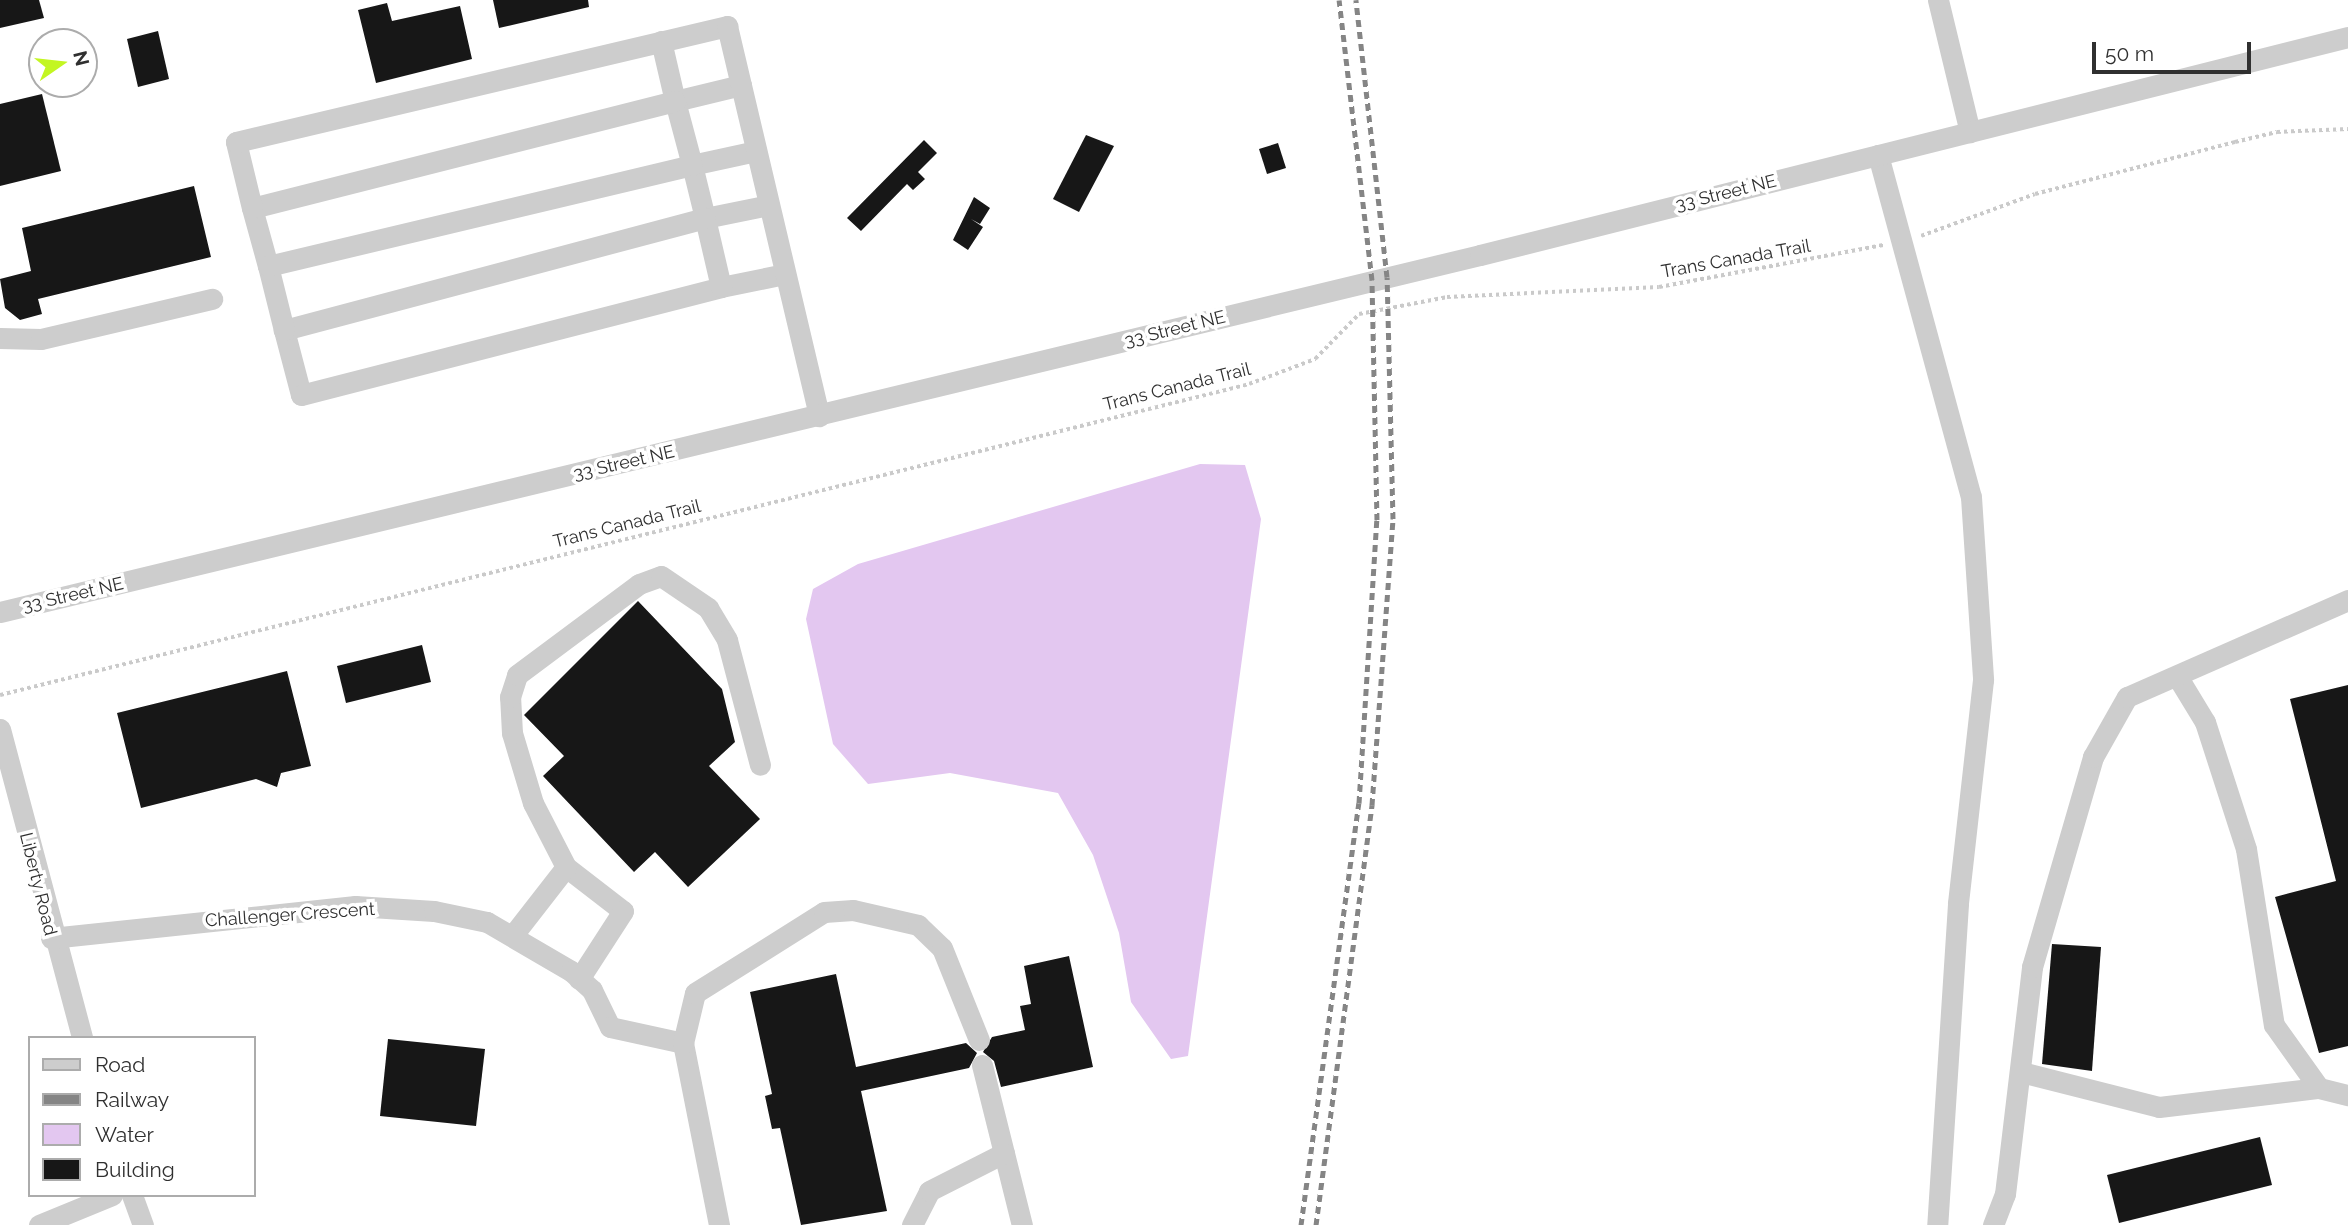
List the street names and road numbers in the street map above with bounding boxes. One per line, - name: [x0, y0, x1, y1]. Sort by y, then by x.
- street label: 33 Street NE: [1673, 170, 1779, 216]
- street label: Trans Canada Trail: [1659, 235, 1813, 283]
- street label: 33 Street NE: [1122, 306, 1228, 352]
- street label: Trans Canada Trail: [1101, 358, 1253, 416]
- street label: 33 Street NE: [571, 441, 677, 485]
- street label: Trans Canada Trail: [551, 495, 703, 553]
- street label: 33 Street NE: [20, 573, 126, 617]
- street label: Liberty Road: [15, 830, 61, 938]
- street label: Challenger Crescent: [204, 898, 376, 932]

